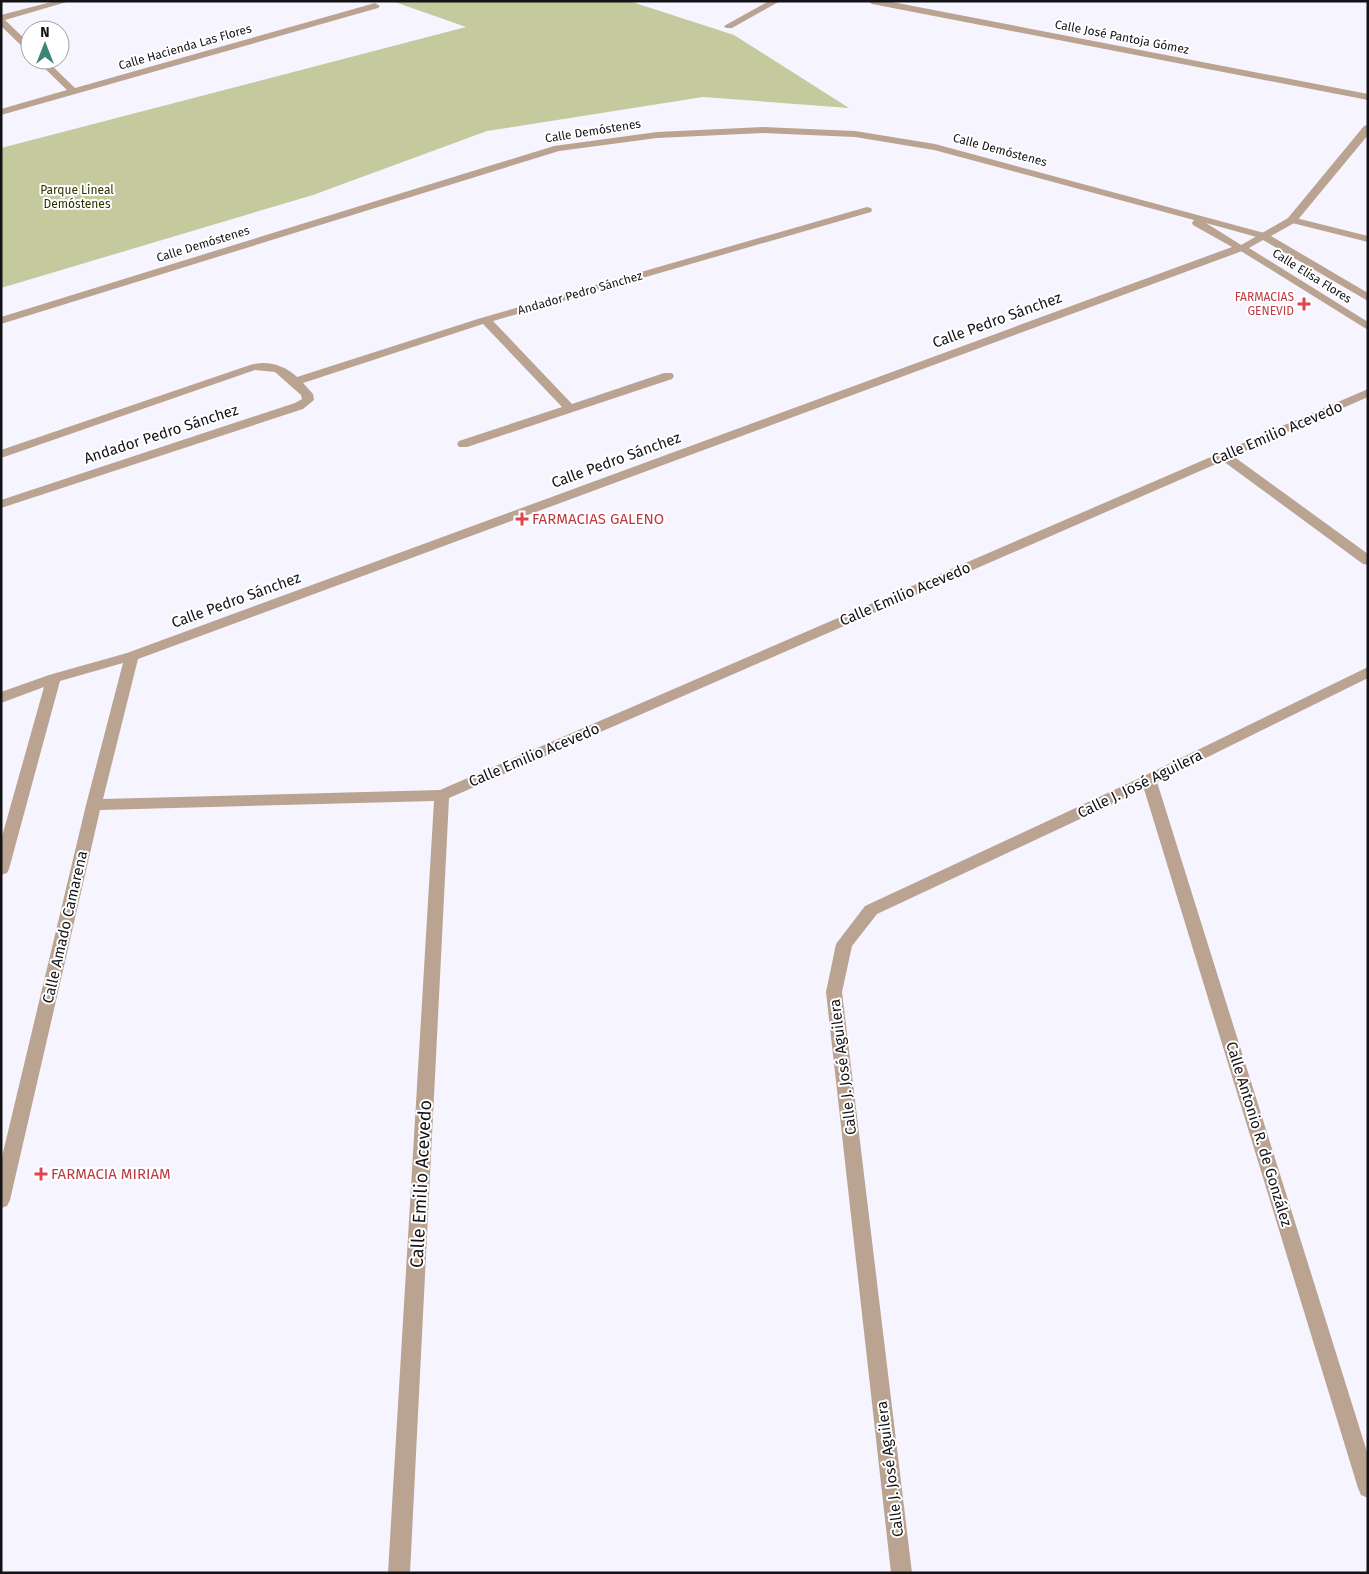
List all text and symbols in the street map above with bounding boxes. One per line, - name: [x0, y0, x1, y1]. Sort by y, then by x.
- street label: Calle José Pantoja Gómez: [1054, 17, 1190, 57]
- north arrow: [20, 20, 70, 70]
- street label: Calle Hacienda Las Flores: [117, 21, 253, 73]
- text: N: [40, 24, 50, 41]
- street label: Calle Demóstenes: [544, 116, 642, 145]
- street label: Calle Demóstenes: [951, 131, 1049, 169]
- park label: Parque Lineal Demóstenes: [40, 183, 114, 211]
- street label: Calle Demóstenes: [155, 223, 252, 265]
- street label: Calle Elisa Flores: [1270, 246, 1355, 306]
- street label: Andador Pedro Sánchez: [516, 268, 644, 318]
- street label: Calle Pedro Sánchez: [930, 288, 1065, 352]
- place label: FARMACIAS GENEVID: [1235, 290, 1294, 318]
- marker: FARMACIAS GENEVID: [1298, 298, 1310, 310]
- street label: Calle Emilio Acevedo: [1209, 397, 1345, 469]
- street label: Andador Pedro Sánchez: [82, 400, 241, 467]
- street label: Calle Pedro Sánchez: [549, 428, 684, 492]
- place label: FARMACIAS GALENO: [532, 510, 664, 528]
- marker: FARMACIAS GALENO: [516, 513, 528, 525]
- street label: Calle Emilio Acevedo: [837, 558, 973, 630]
- street label: Calle Pedro Sánchez: [169, 568, 304, 632]
- street label: Calle Emilio Acevedo: [466, 719, 602, 791]
- street label: Calle J. José Aguilera: [1075, 746, 1205, 822]
- street label: Calle Amado Camarena: [39, 849, 91, 1005]
- street label: Calle J. José Aguilera: [826, 998, 860, 1136]
- street label: Calle Antonio R. de González: [1222, 1039, 1296, 1229]
- street label: Calle Emilio Acevedo: [406, 1099, 436, 1269]
- place label: FARMACIA MIRIAM: [51, 1165, 171, 1183]
- marker: FARMACIA MIRIAM: [35, 1168, 47, 1180]
- street label: Calle J. José Aguilera: [873, 1400, 907, 1538]

